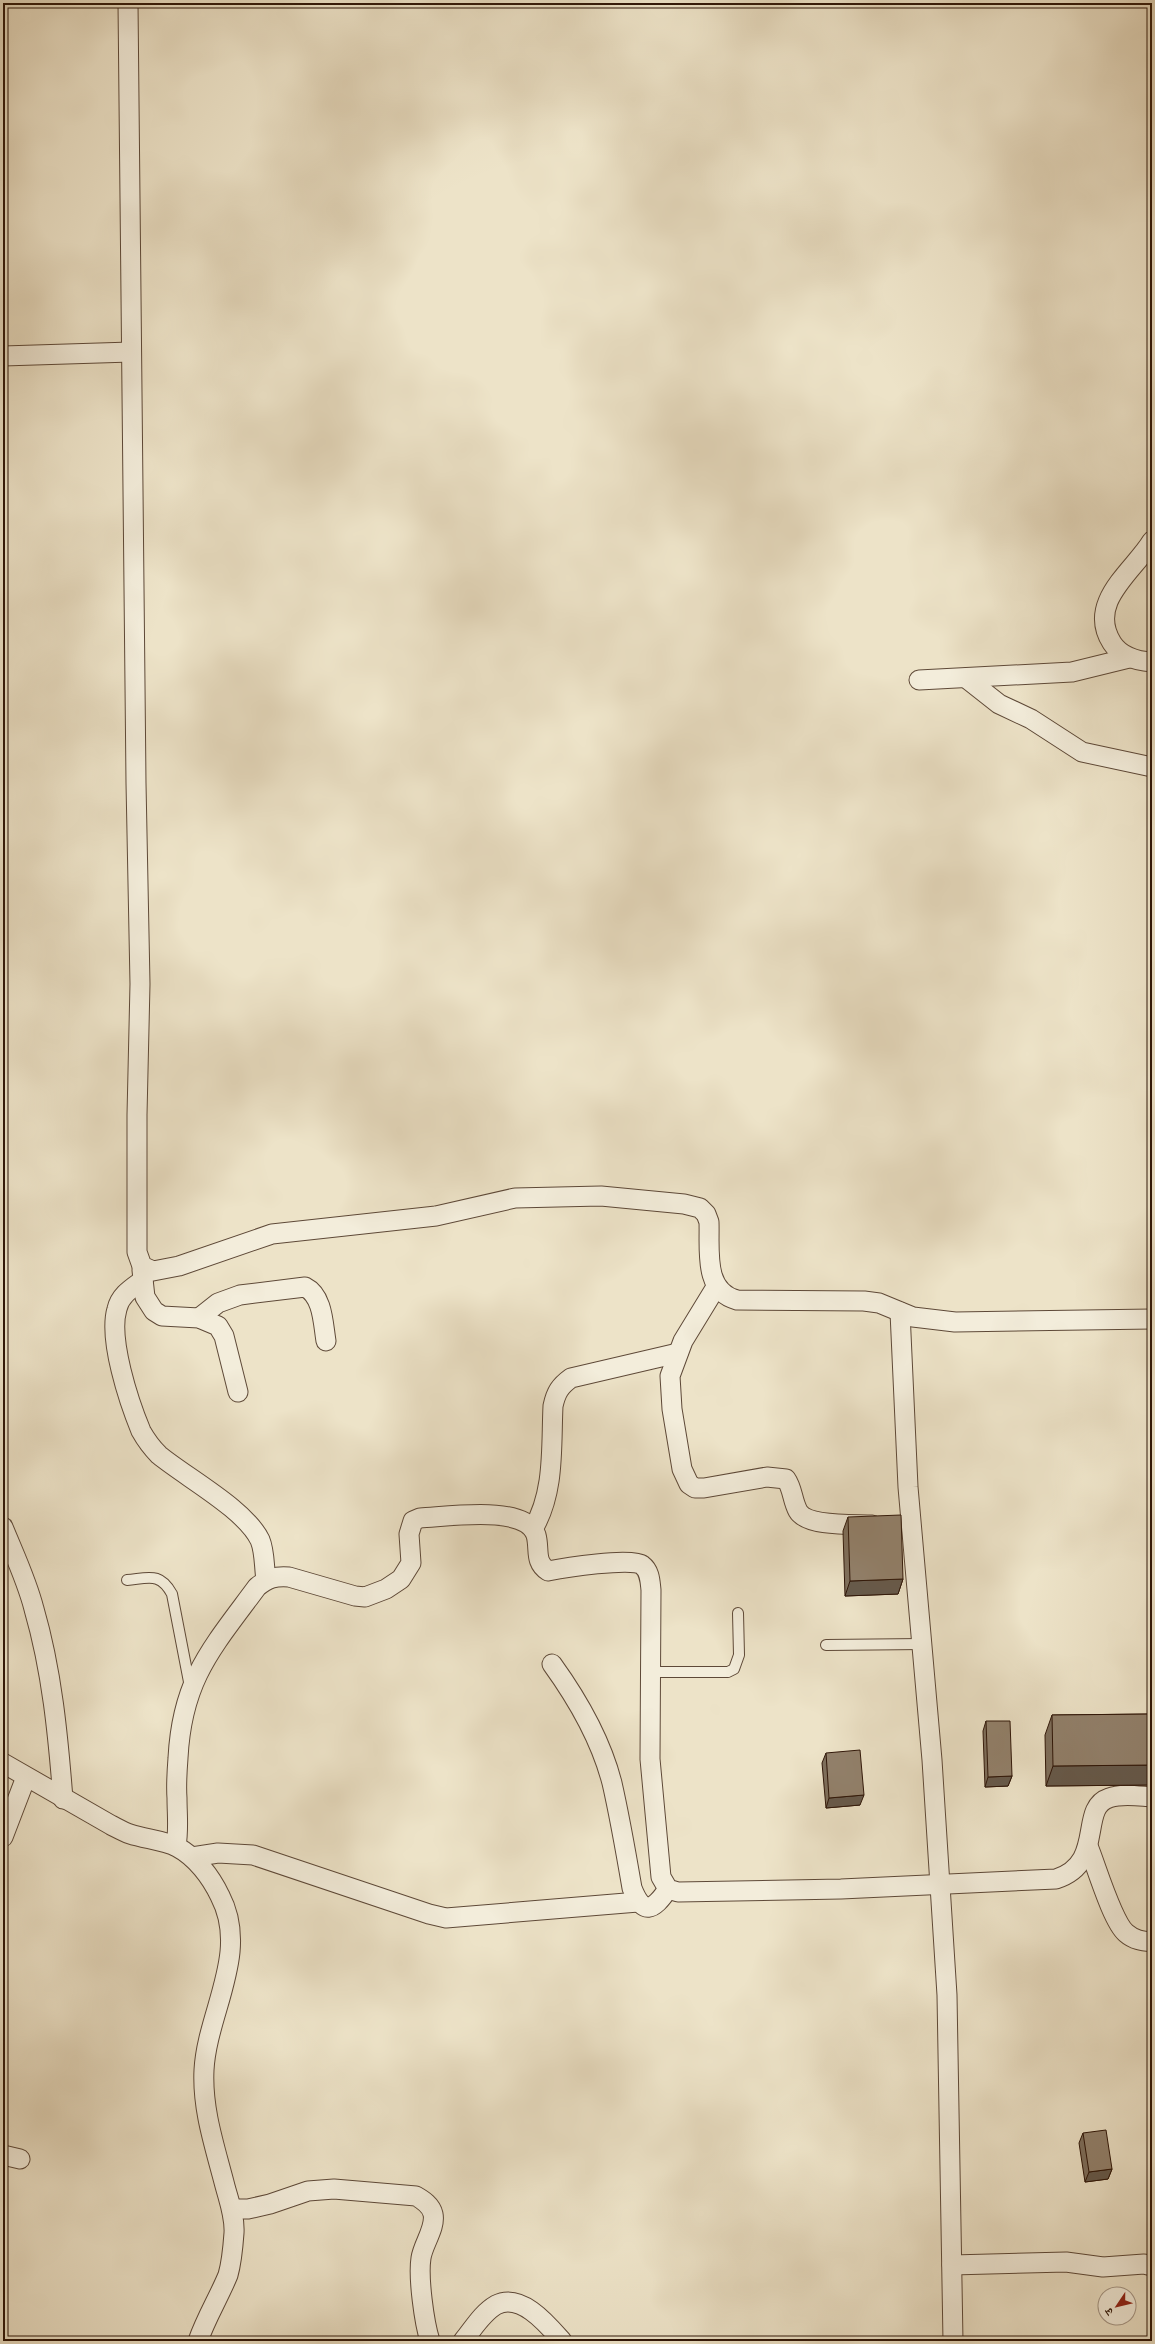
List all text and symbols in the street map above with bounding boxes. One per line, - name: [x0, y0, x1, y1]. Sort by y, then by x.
- north arrow: [1097, 2286, 1137, 2326]
- text: उ: [1101, 2303, 1118, 2318]

